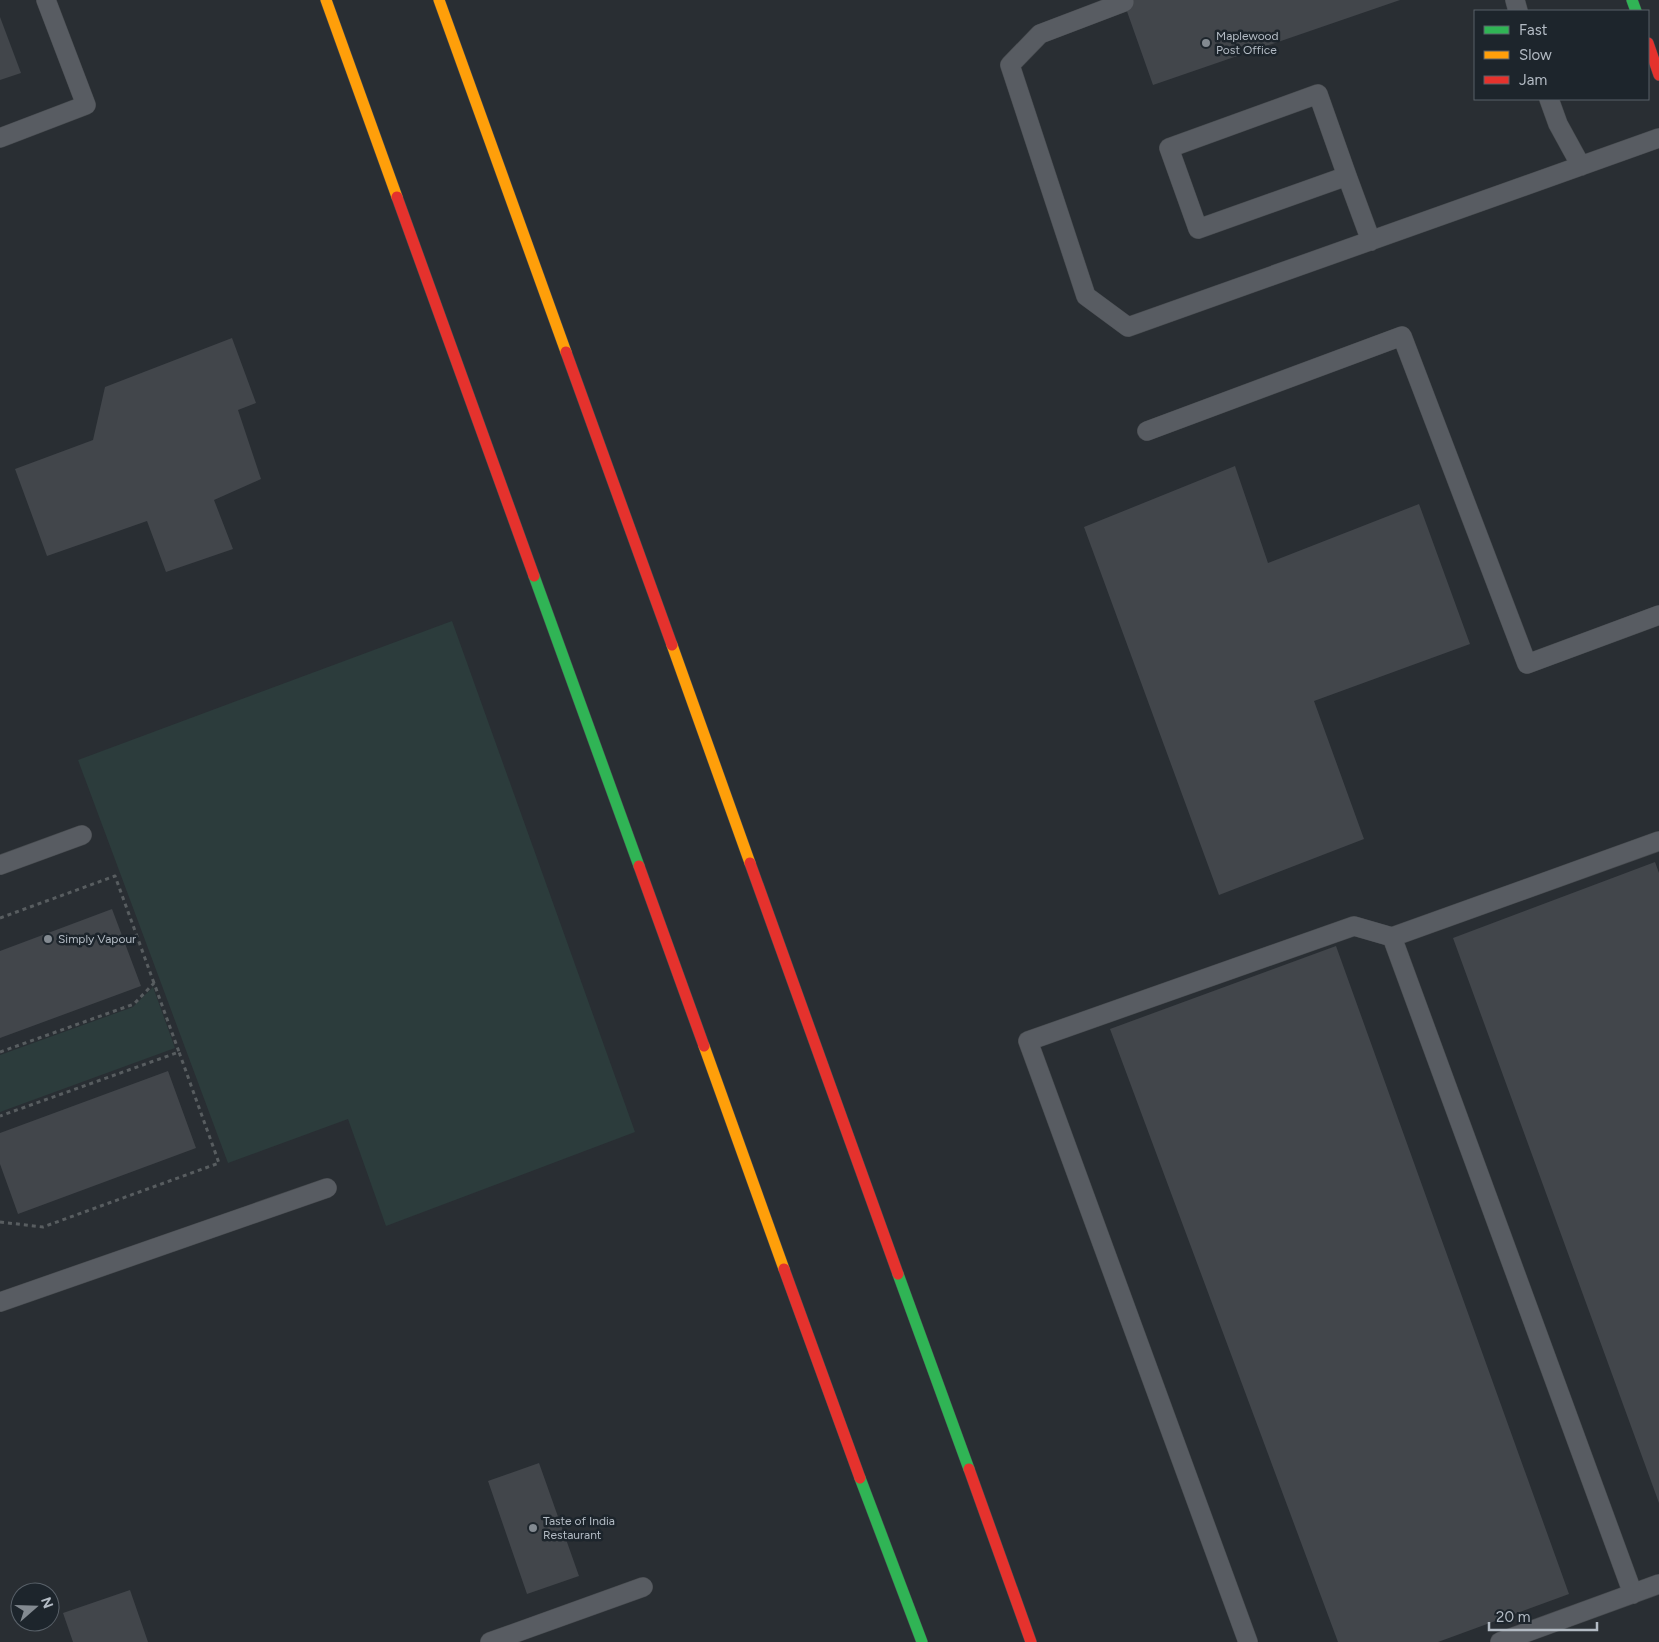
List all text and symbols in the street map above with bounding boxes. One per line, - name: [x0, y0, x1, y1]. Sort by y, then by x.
- legend: [1474, 10, 1649, 100]
- text: Fast: [1519, 21, 1548, 39]
- place label: Maplewood Post Office: [1216, 29, 1279, 57]
- marker: Maplewood Post Office: [1200, 37, 1212, 49]
- text: Slow: [1519, 46, 1552, 64]
- text: Jam: [1519, 71, 1547, 89]
- place label: Simply Vapour: [58, 932, 136, 946]
- marker: Simply Vapour: [42, 933, 54, 945]
- place label: Taste of India Restaurant: [543, 1514, 615, 1542]
- marker: Taste of India Restaurant: [527, 1522, 539, 1534]
- north arrow: [10, 1582, 60, 1632]
- text: N: [37, 1595, 57, 1611]
- scale bar: [1489, 1600, 1596, 1632]
- text: 20 m: [1496, 1608, 1530, 1626]

